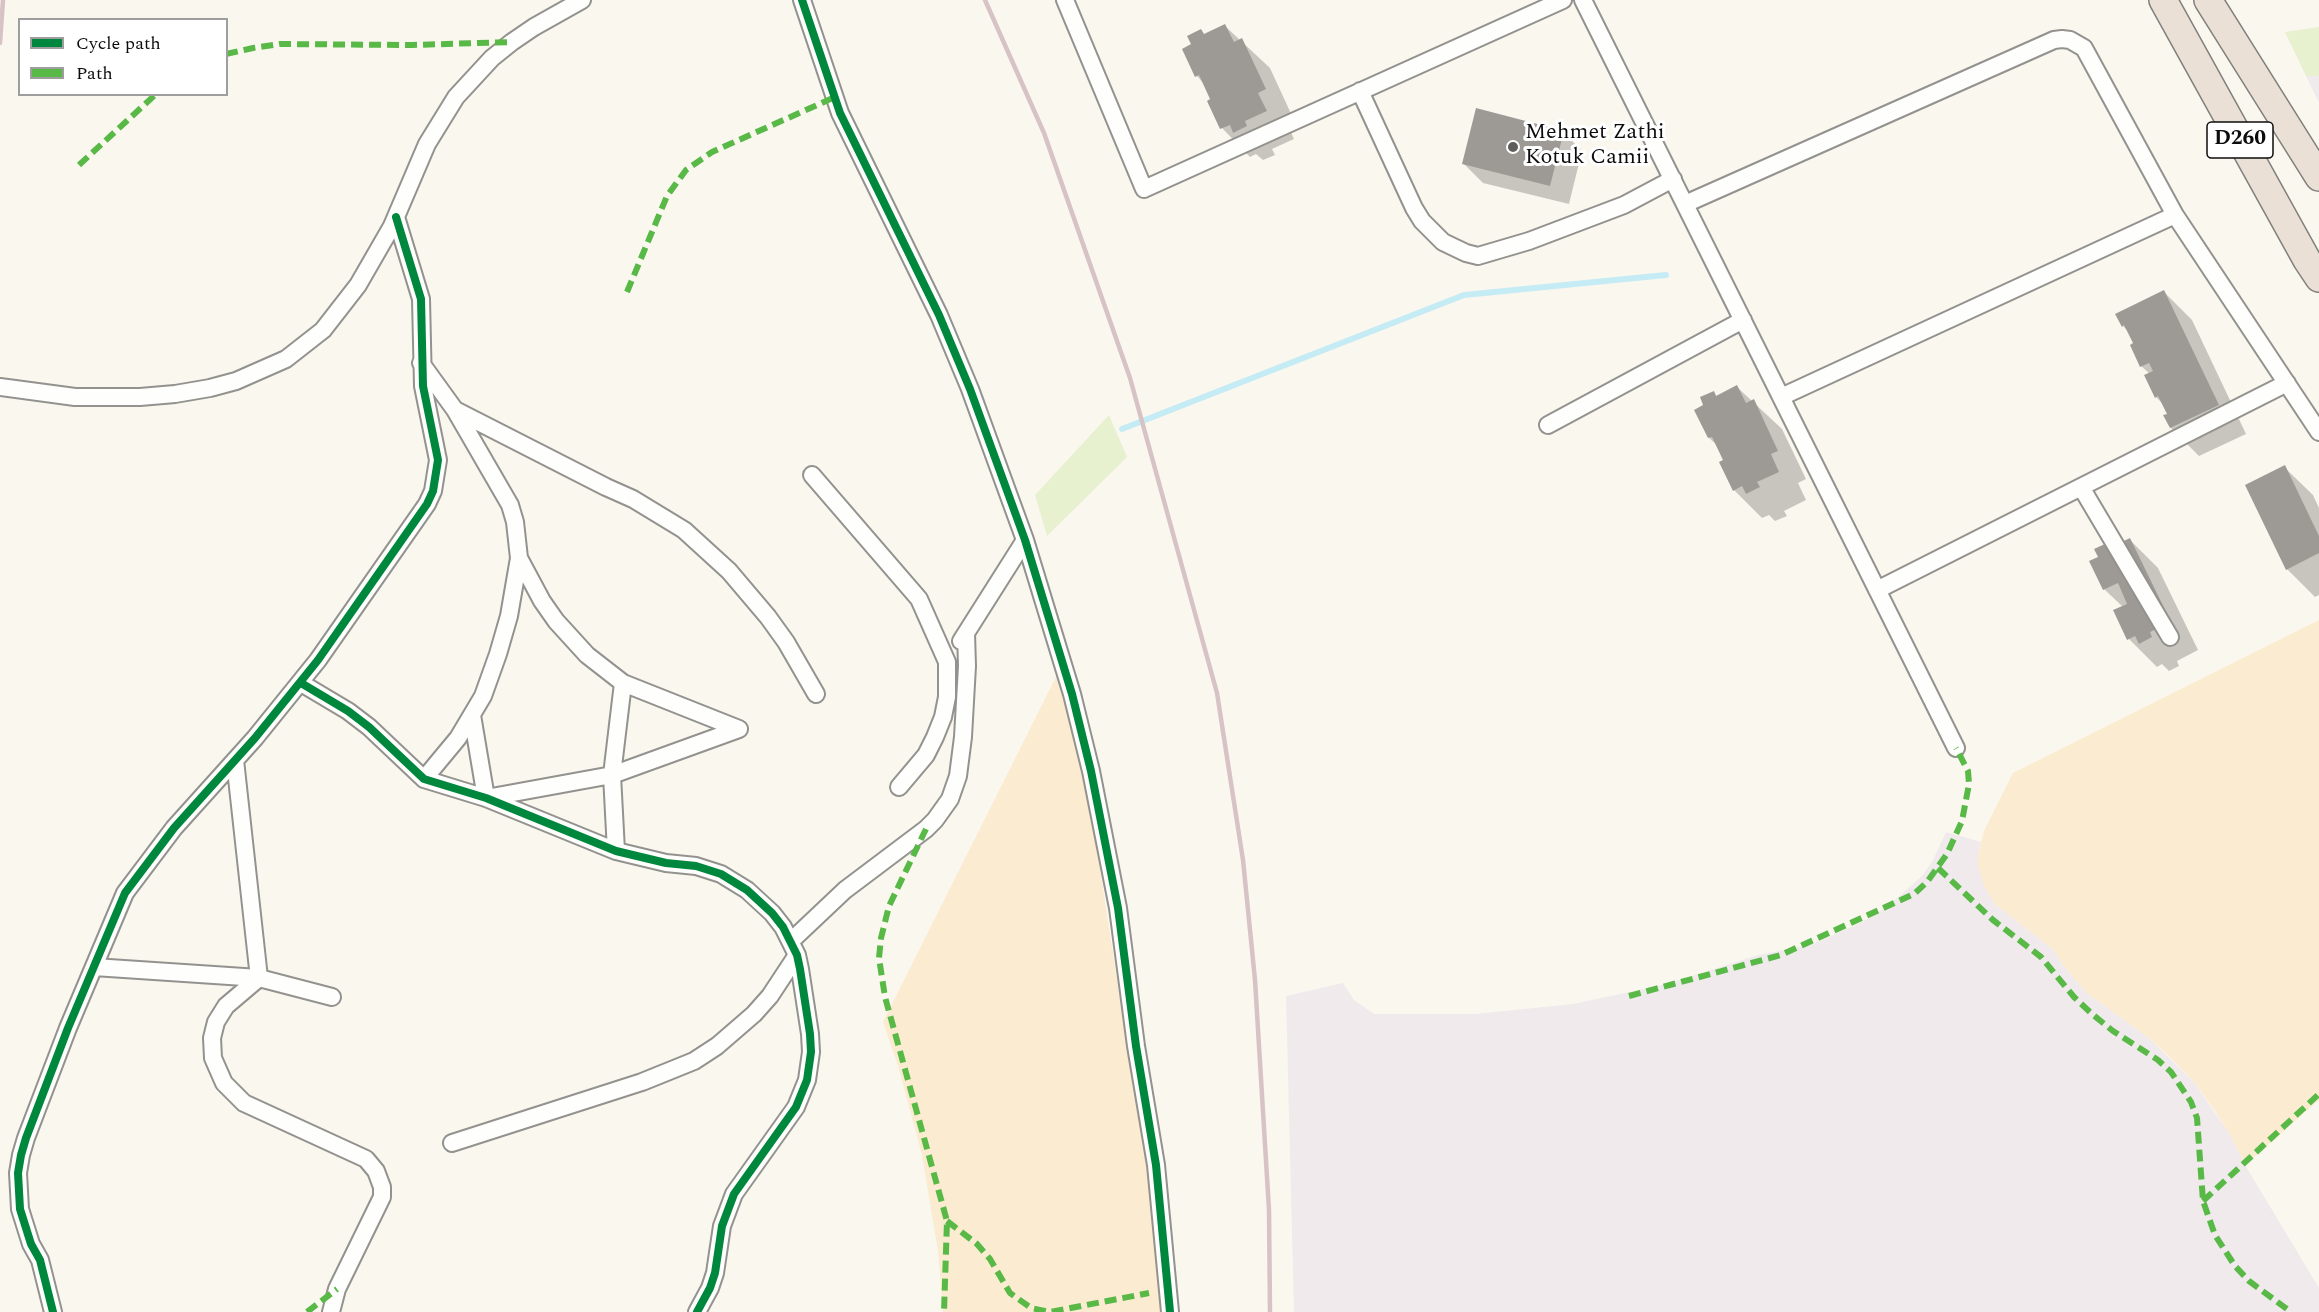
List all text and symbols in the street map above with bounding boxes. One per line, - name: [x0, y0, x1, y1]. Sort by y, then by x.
- legend: [18, 18, 228, 96]
- text: Cycle path: [76, 30, 161, 57]
- text: Path: [76, 60, 113, 87]
- place label: Mehmet Zathi Kotuk Camii: [1525, 121, 1665, 172]
- road number: D260: [2207, 122, 2273, 158]
- marker: Mehmet Zathi Kotuk Camii: [1506, 140, 1520, 154]

